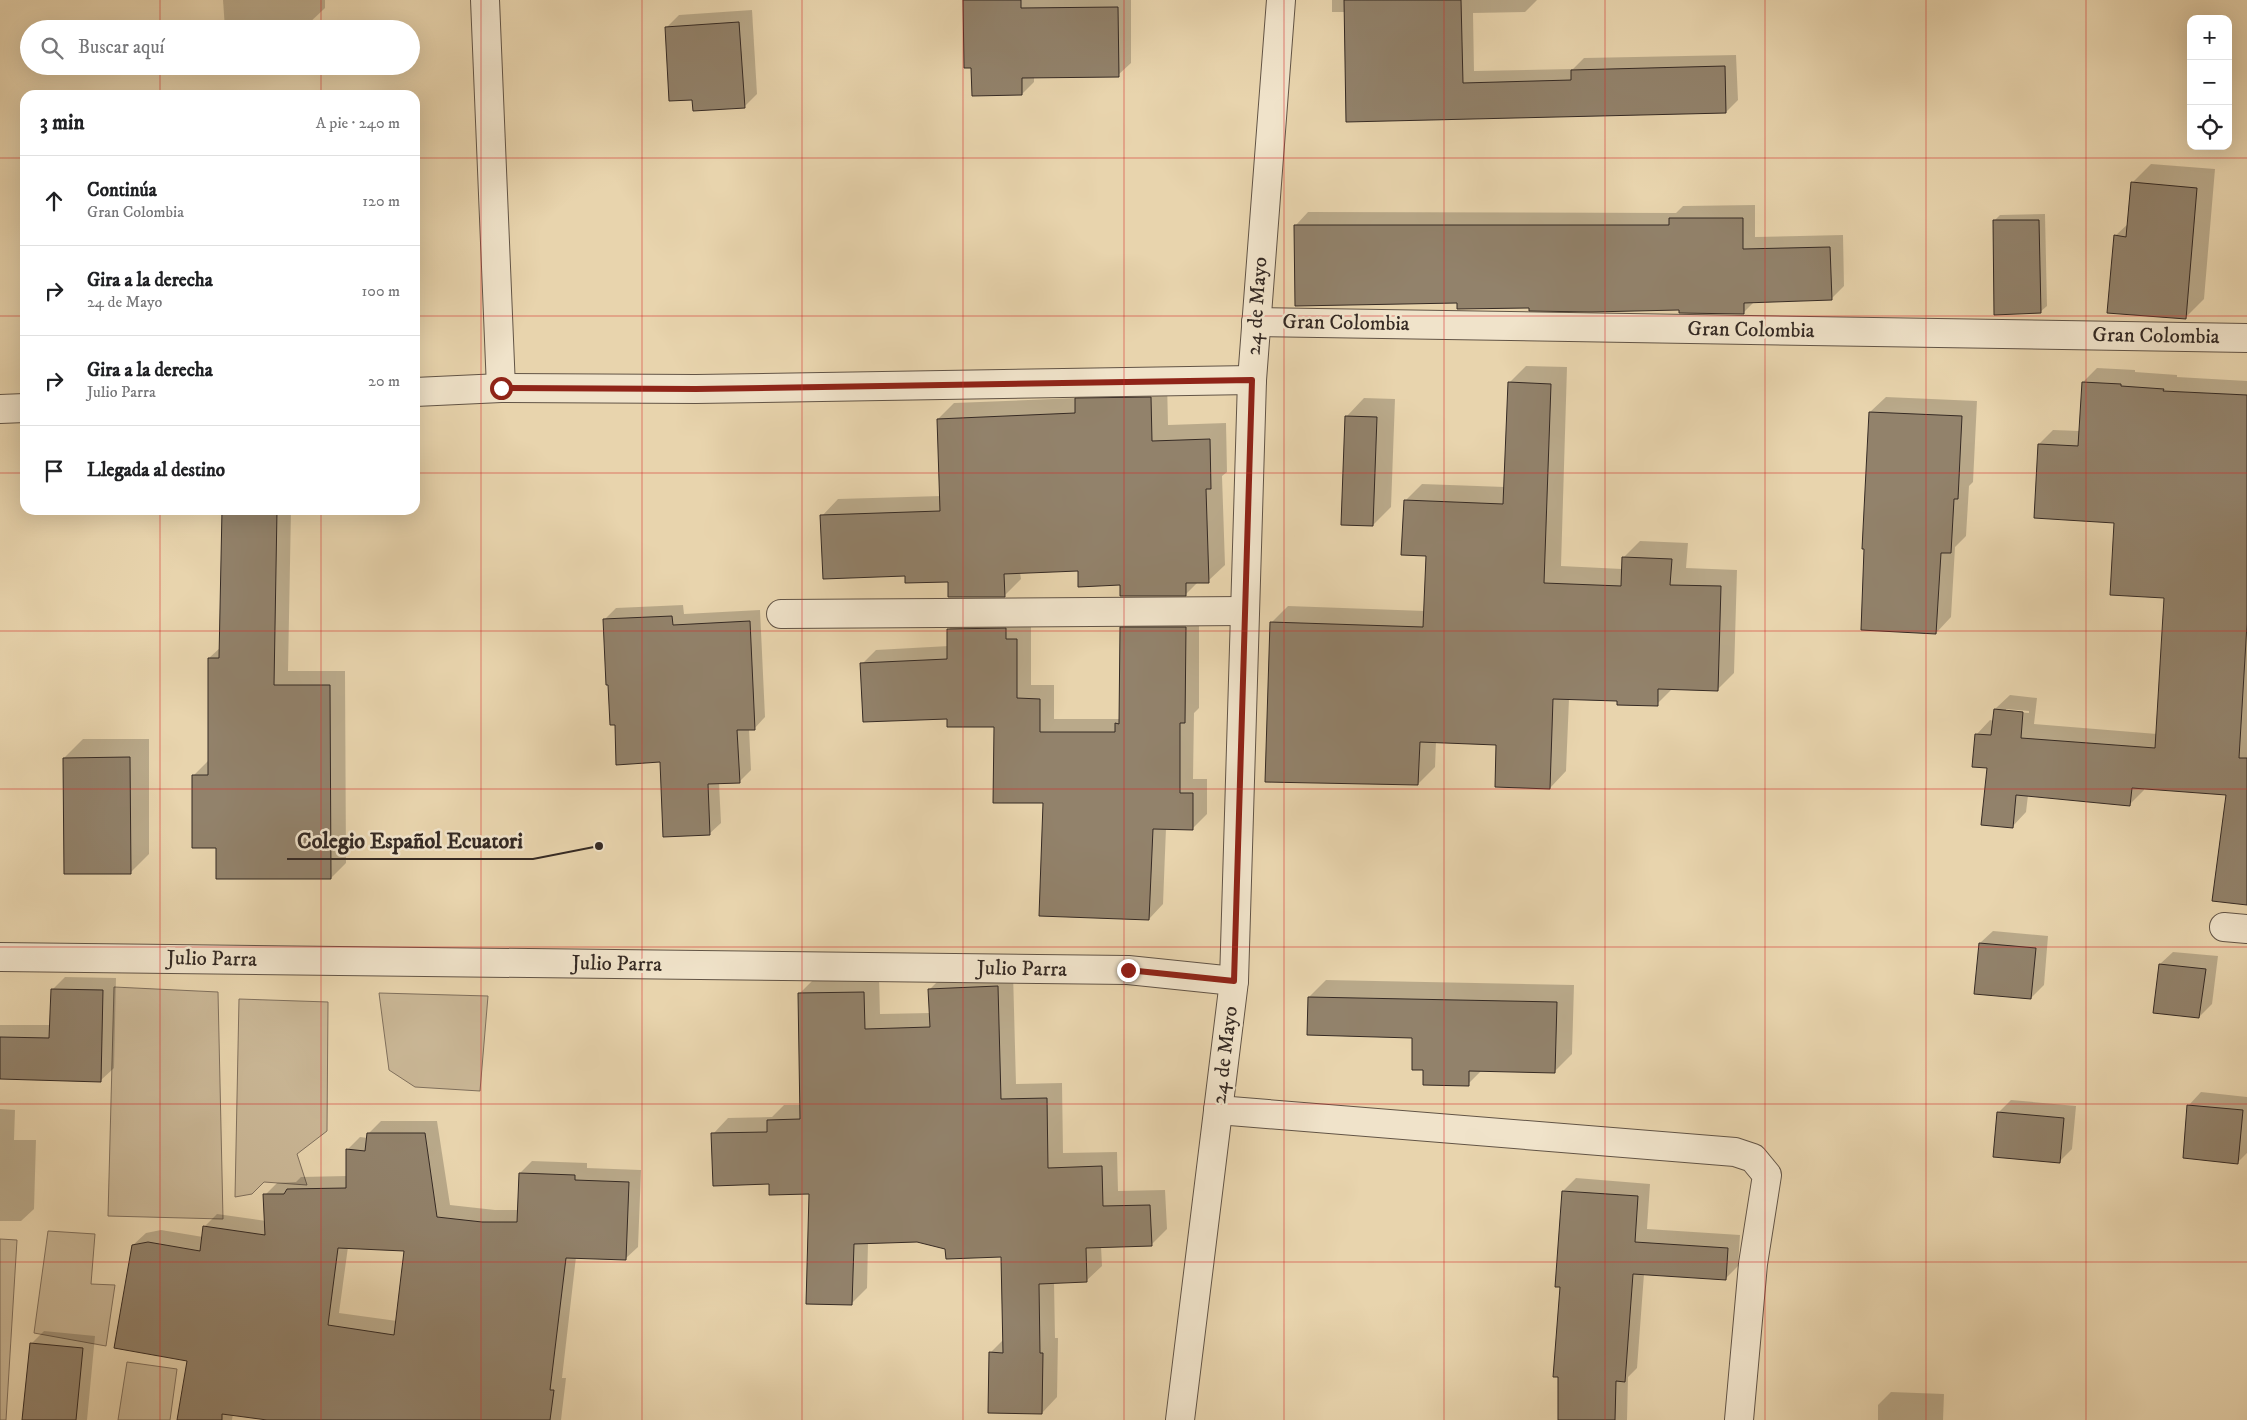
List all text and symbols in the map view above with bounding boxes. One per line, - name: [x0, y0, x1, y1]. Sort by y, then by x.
- map controls: [2187, 15, 2232, 150]
- button: +: [2187, 15, 2232, 60]
- search box: [20, 20, 420, 75]
- icon: search: [38, 34, 66, 62]
- text: Buscar aquí: [78, 36, 164, 59]
- button: −: [2187, 60, 2232, 105]
- button: locate: [2187, 105, 2232, 150]
- text: 3 min: [40, 110, 85, 136]
- text: A pie · 240 m: [316, 113, 400, 133]
- text: Continúa: [87, 179, 157, 202]
- icon: ahead: [40, 187, 68, 215]
- text: 120 m: [362, 191, 400, 211]
- text: Gran Colombia: [87, 202, 184, 222]
- street label: 24 de Mayo: [1241, 256, 1273, 356]
- text: Gira a la derecha: [87, 269, 213, 292]
- icon: right: [40, 277, 68, 305]
- text: 100 m: [362, 281, 400, 301]
- text: 24 de Mayo: [87, 292, 162, 312]
- street label: Gran Colombia: [1282, 309, 1410, 337]
- street label: Gran Colombia: [1687, 316, 1815, 344]
- street label: Gran Colombia: [2092, 322, 2220, 350]
- text: Gira a la derecha: [87, 359, 213, 382]
- icon: right: [40, 367, 68, 395]
- text: 20 m: [368, 371, 400, 391]
- route start: [490, 377, 513, 400]
- text: Julio Parra: [87, 382, 156, 402]
- icon: arrive: [40, 457, 68, 485]
- text: Llegada al destino: [87, 459, 225, 482]
- callout: Colegio Español Ecuatori: [287, 822, 533, 859]
- text: Colegio Español Ecuatori: [297, 828, 523, 855]
- street label: Julio Parra: [165, 945, 257, 973]
- street label: Julio Parra: [570, 950, 662, 978]
- street label: Julio Parra: [975, 955, 1067, 983]
- route end: [1117, 959, 1140, 982]
- street label: 24 de Mayo: [1206, 1004, 1244, 1106]

